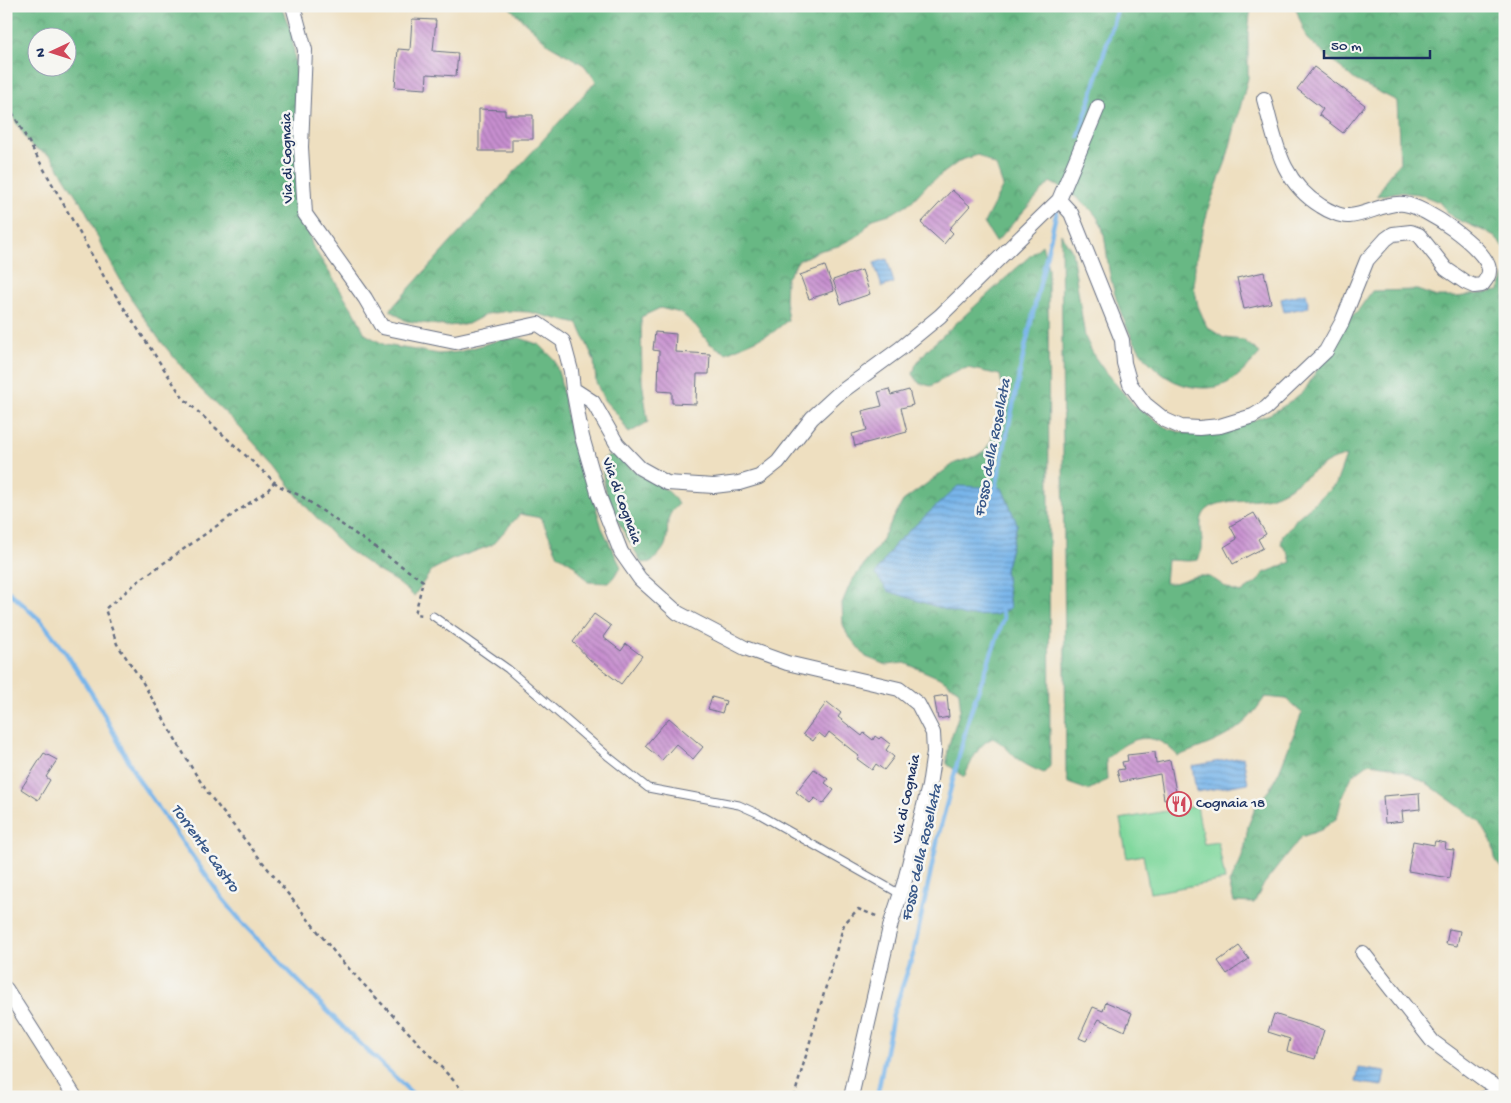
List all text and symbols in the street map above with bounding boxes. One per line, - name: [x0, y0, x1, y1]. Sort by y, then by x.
- north arrow: [28, 28, 78, 78]
- scale bar: [1324, 28, 1430, 60]
- text: 50 m: [1331, 38, 1362, 56]
- text: N: [33, 48, 50, 58]
- street label: Via di Cognaia: [278, 112, 298, 204]
- water label: Fosso della Rosellata: [971, 376, 1017, 518]
- street label: Via di Cognaia: [597, 454, 645, 547]
- street label: Via di Cognaia: [889, 752, 925, 846]
- water label: Fosso della Rosellata: [898, 782, 948, 923]
- restaurant icon: Cognaia 18: [1166, 791, 1192, 817]
- place label: Cognaia 18: [1196, 795, 1265, 813]
- water label: Torrente Castro: [166, 801, 243, 897]

